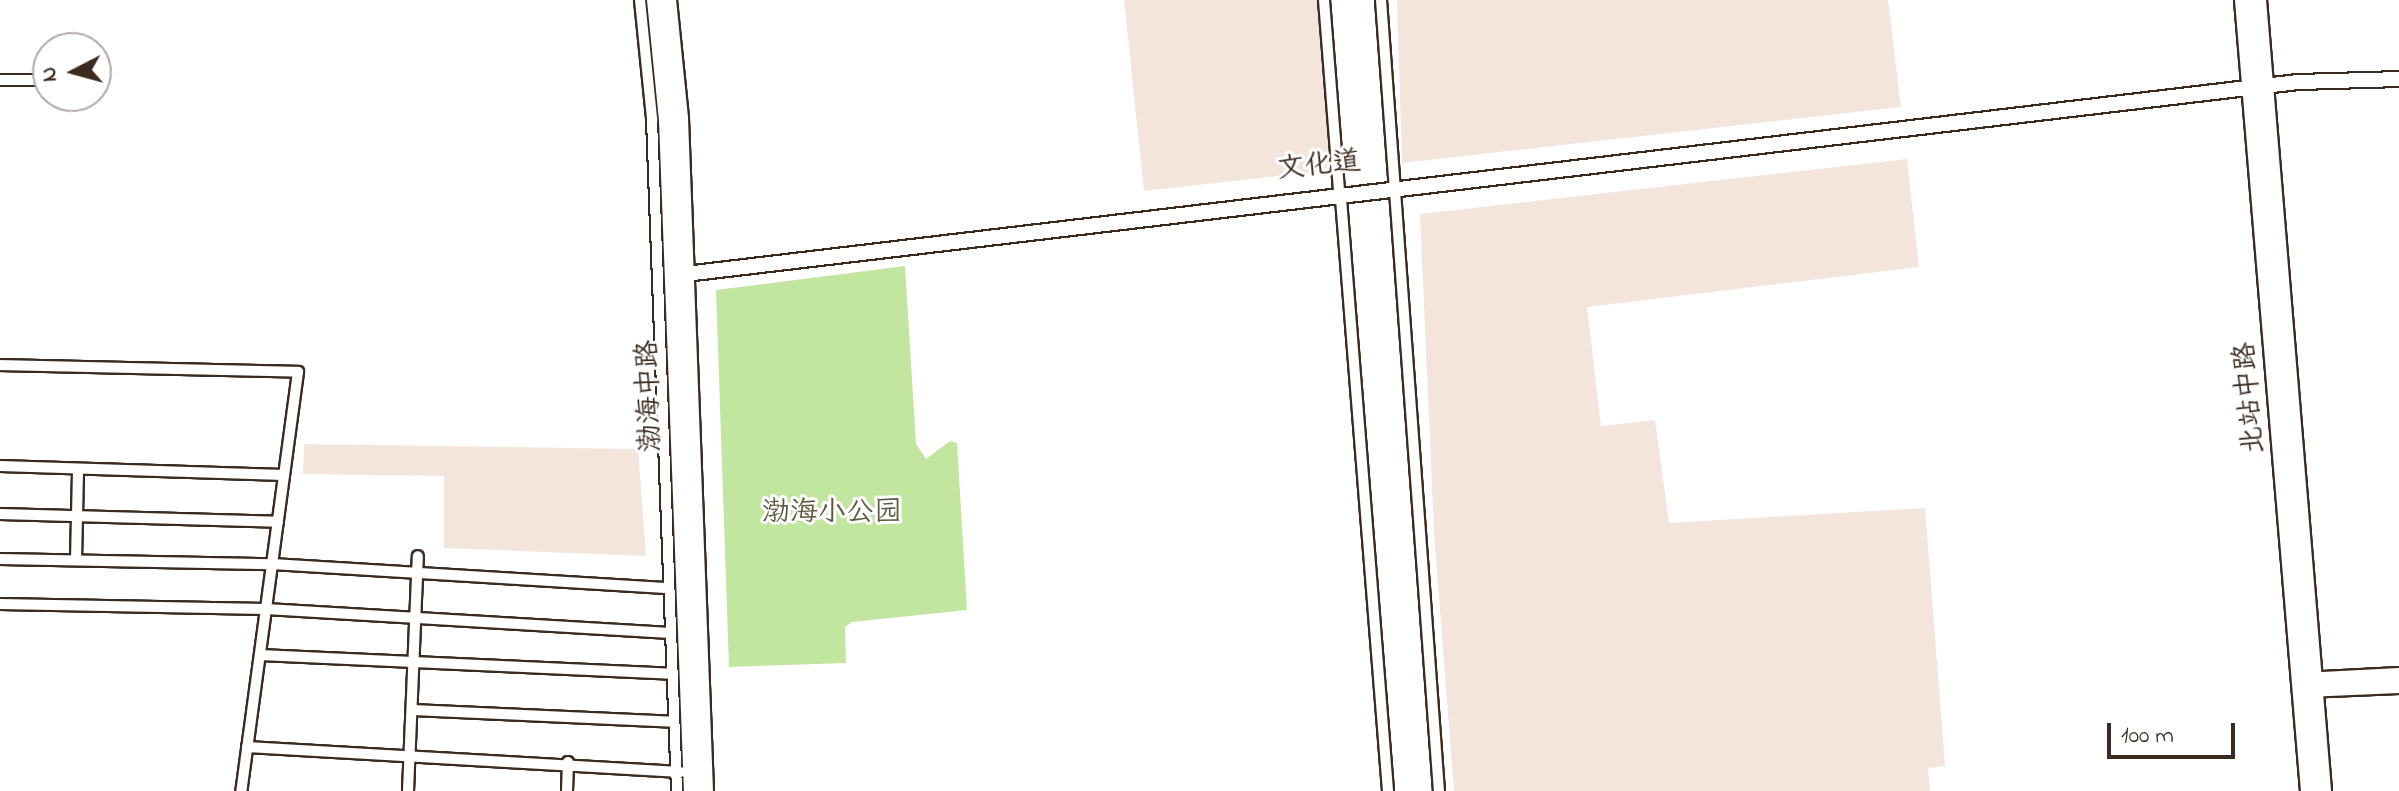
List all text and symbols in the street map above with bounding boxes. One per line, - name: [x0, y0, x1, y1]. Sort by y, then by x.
- north arrow: [32, 32, 112, 112]
- text: N: [33, 65, 67, 83]
- street label: 文化道: [1275, 146, 1363, 188]
- street label: 渤海中路: [632, 339, 670, 453]
- street label: 北站中路: [2229, 341, 2273, 455]
- park label: 渤海小公园: [762, 497, 902, 531]
- scale bar: [2111, 707, 2239, 757]
- text: 100 m: [2121, 719, 2174, 754]

